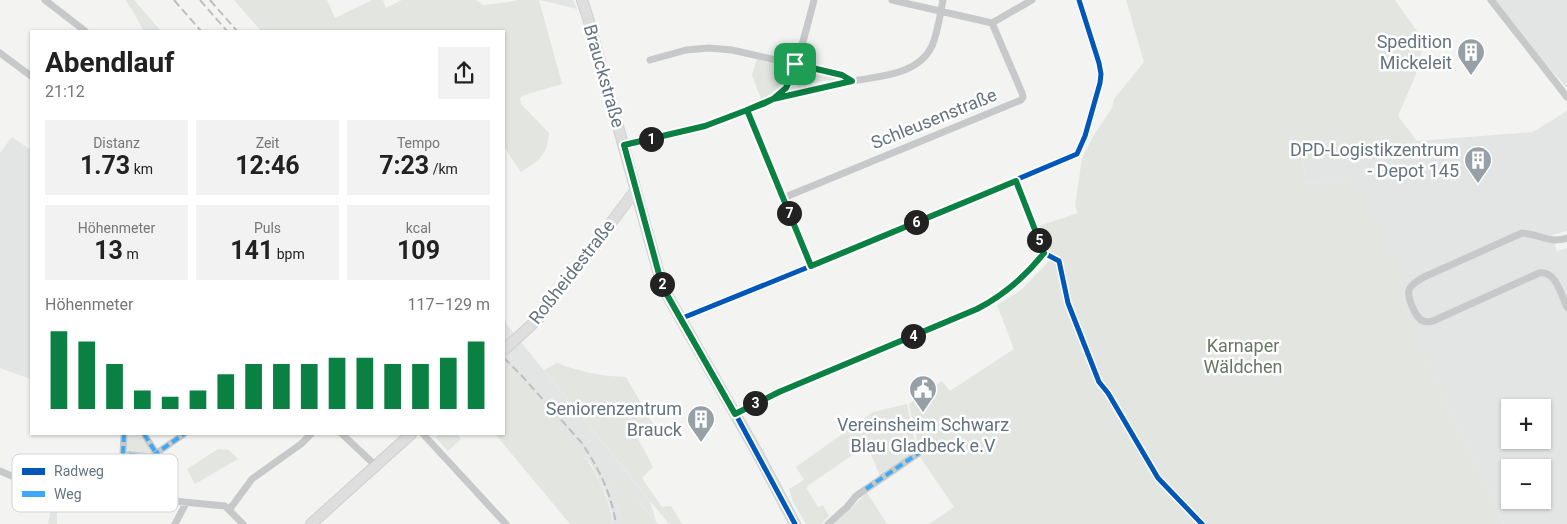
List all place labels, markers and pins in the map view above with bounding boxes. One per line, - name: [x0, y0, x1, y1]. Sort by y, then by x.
- place label: Spedition Mickeleit: [1377, 31, 1452, 73]
- building icon: Spedition Mickeleit: [1456, 37, 1486, 76]
- pin: [774, 43, 816, 85]
- pin: 1: [638, 126, 664, 152]
- place label: DPD-Logistikzentrum - Depot 145: [1290, 139, 1459, 181]
- building icon: DPD-Logistikzentrum - Depot 145: [1463, 145, 1493, 184]
- pin: 7: [776, 200, 802, 226]
- pin: 6: [904, 210, 928, 234]
- pin: 5: [1026, 228, 1052, 252]
- pin: 2: [650, 272, 674, 296]
- pin: 4: [900, 324, 926, 348]
- public building icon: Vereinsheim Schwarz Blau Gladbeck e.V: [908, 374, 938, 413]
- pin: 3: [742, 390, 768, 416]
- place label: Seniorenzentrum Brauck: [546, 398, 683, 440]
- building icon: Seniorenzentrum Brauck: [686, 404, 716, 443]
- place label: Vereinsheim Schwarz Blau Gladbeck e.V: [837, 414, 1009, 456]

